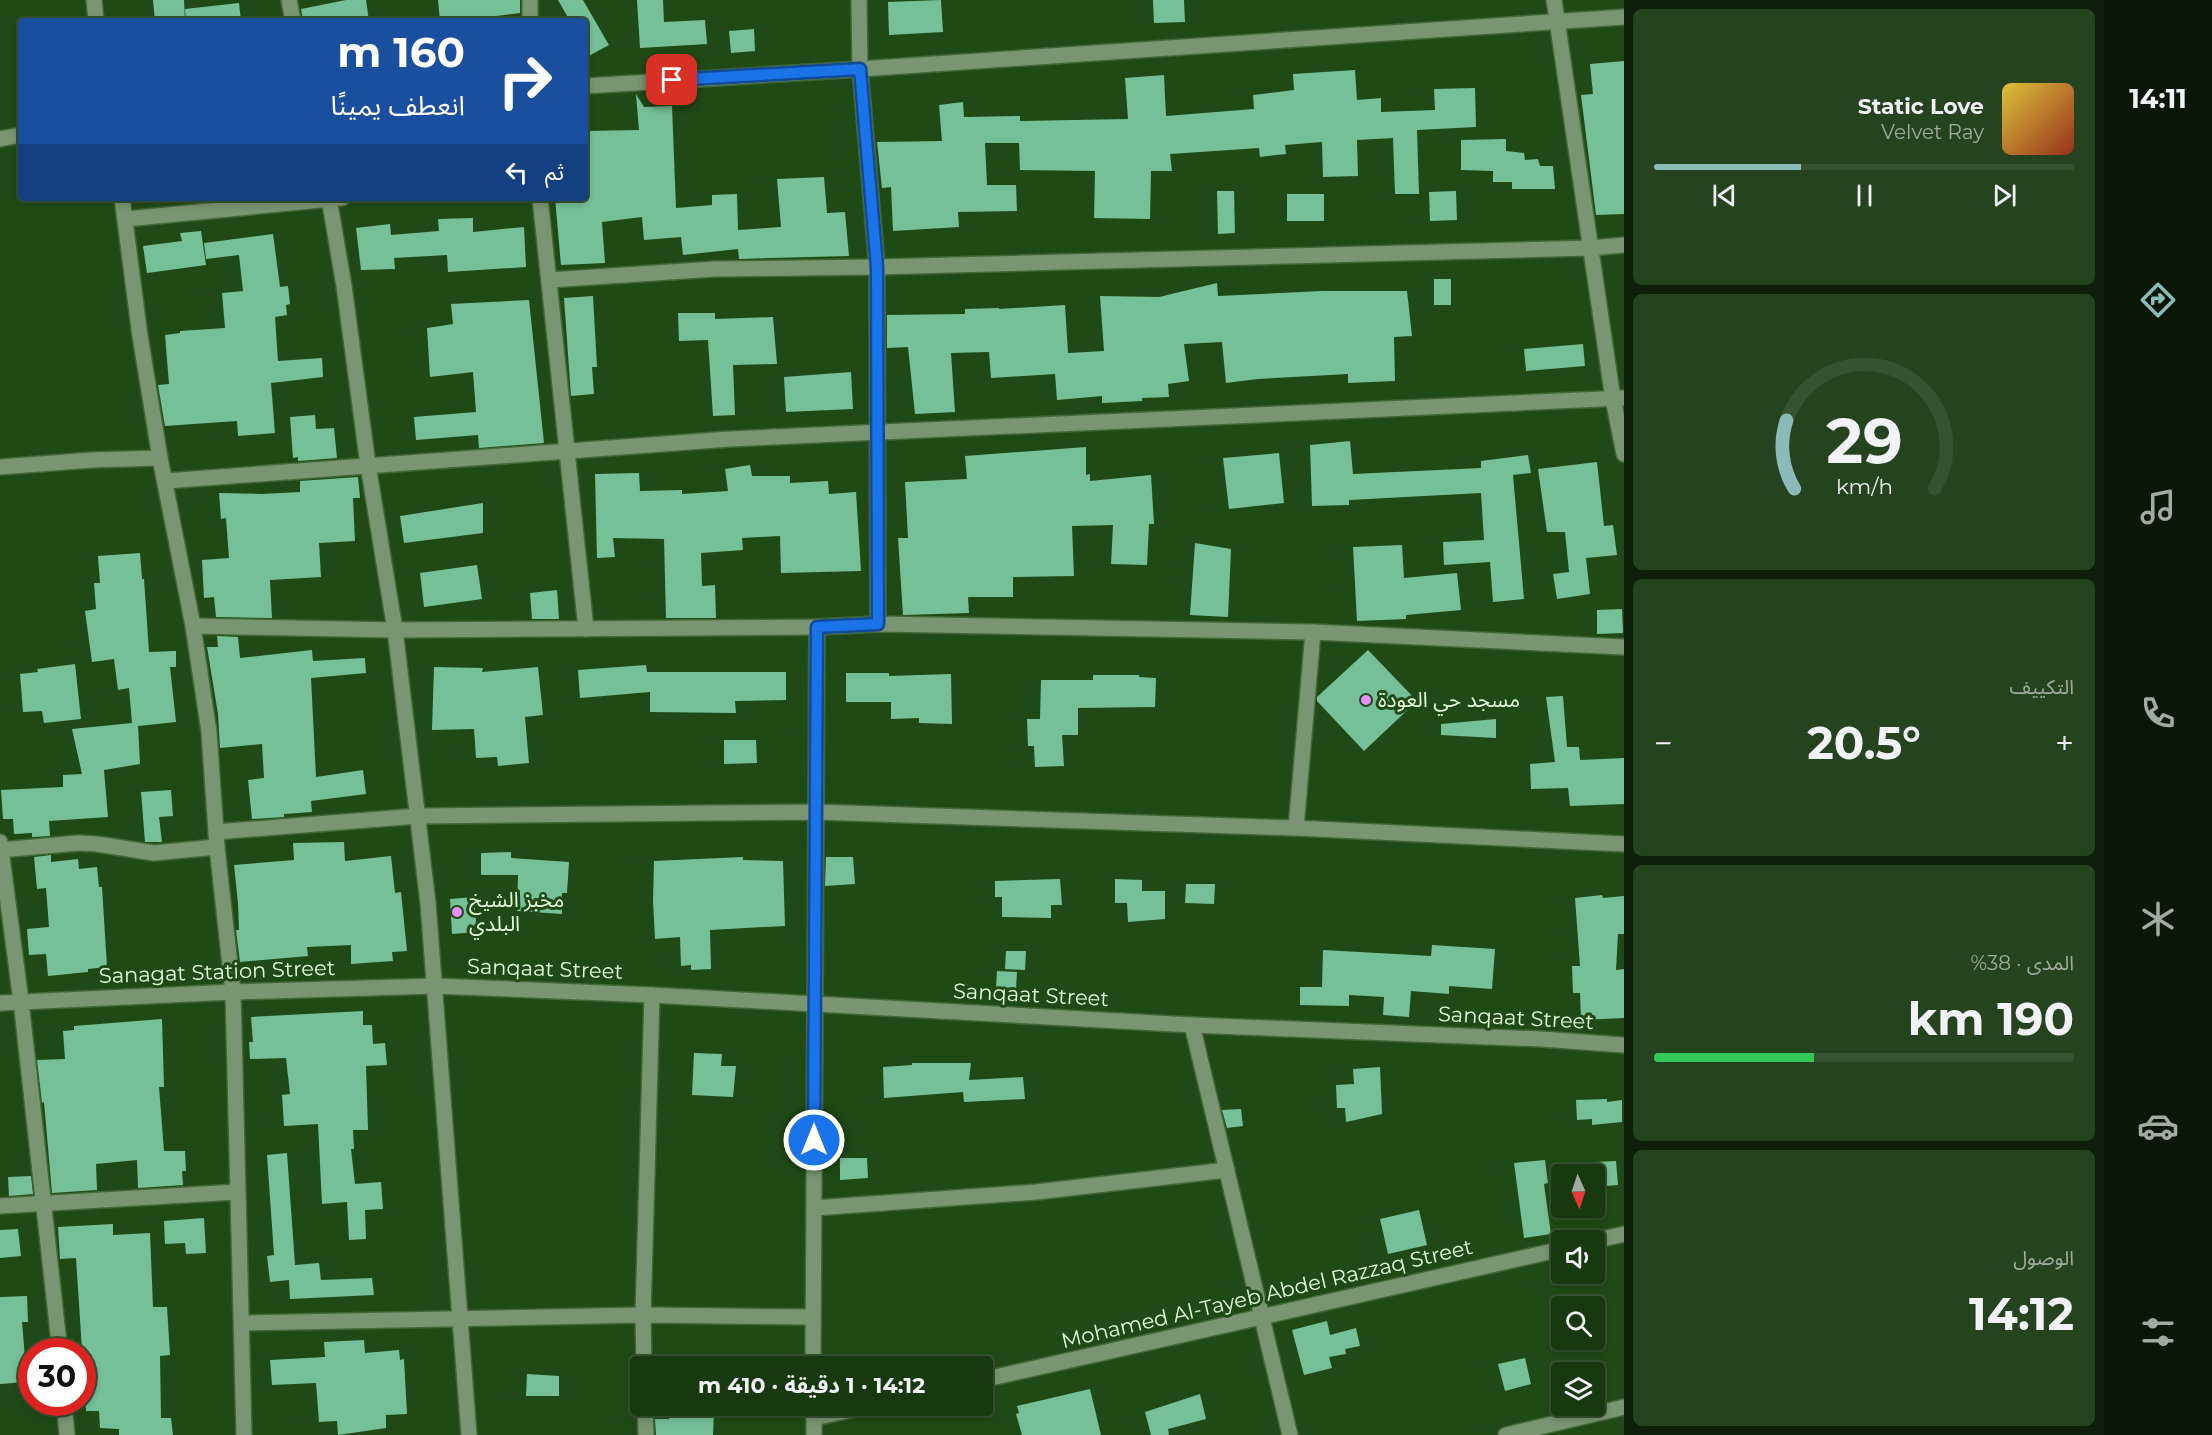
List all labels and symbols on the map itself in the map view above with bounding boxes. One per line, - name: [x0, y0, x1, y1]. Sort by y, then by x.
- pin: [646, 54, 697, 105]
- place label: مسجد حي العودة: [1378, 687, 1520, 716]
- marker: مسجد حي العودة: [1359, 693, 1373, 707]
- place label: مخبز الشيخ البلدي: [469, 887, 564, 940]
- marker: مخبز الشيخ البلدي: [450, 905, 464, 919]
- street label: Sanqaat Street: [467, 953, 623, 984]
- street label: Sanagat Station Street: [98, 955, 336, 988]
- street label: Sanqaat Street: [952, 978, 1110, 1011]
- street label: Sanqaat Street: [1437, 1001, 1595, 1034]
- position arrow: [782, 1108, 846, 1172]
- north arrow: [1551, 1164, 1605, 1218]
- street label: Mohamed Al-Tayeb Abdel Razzaq Street: [1059, 1234, 1475, 1353]
- speed limit sign: 30: [18, 1338, 96, 1416]

